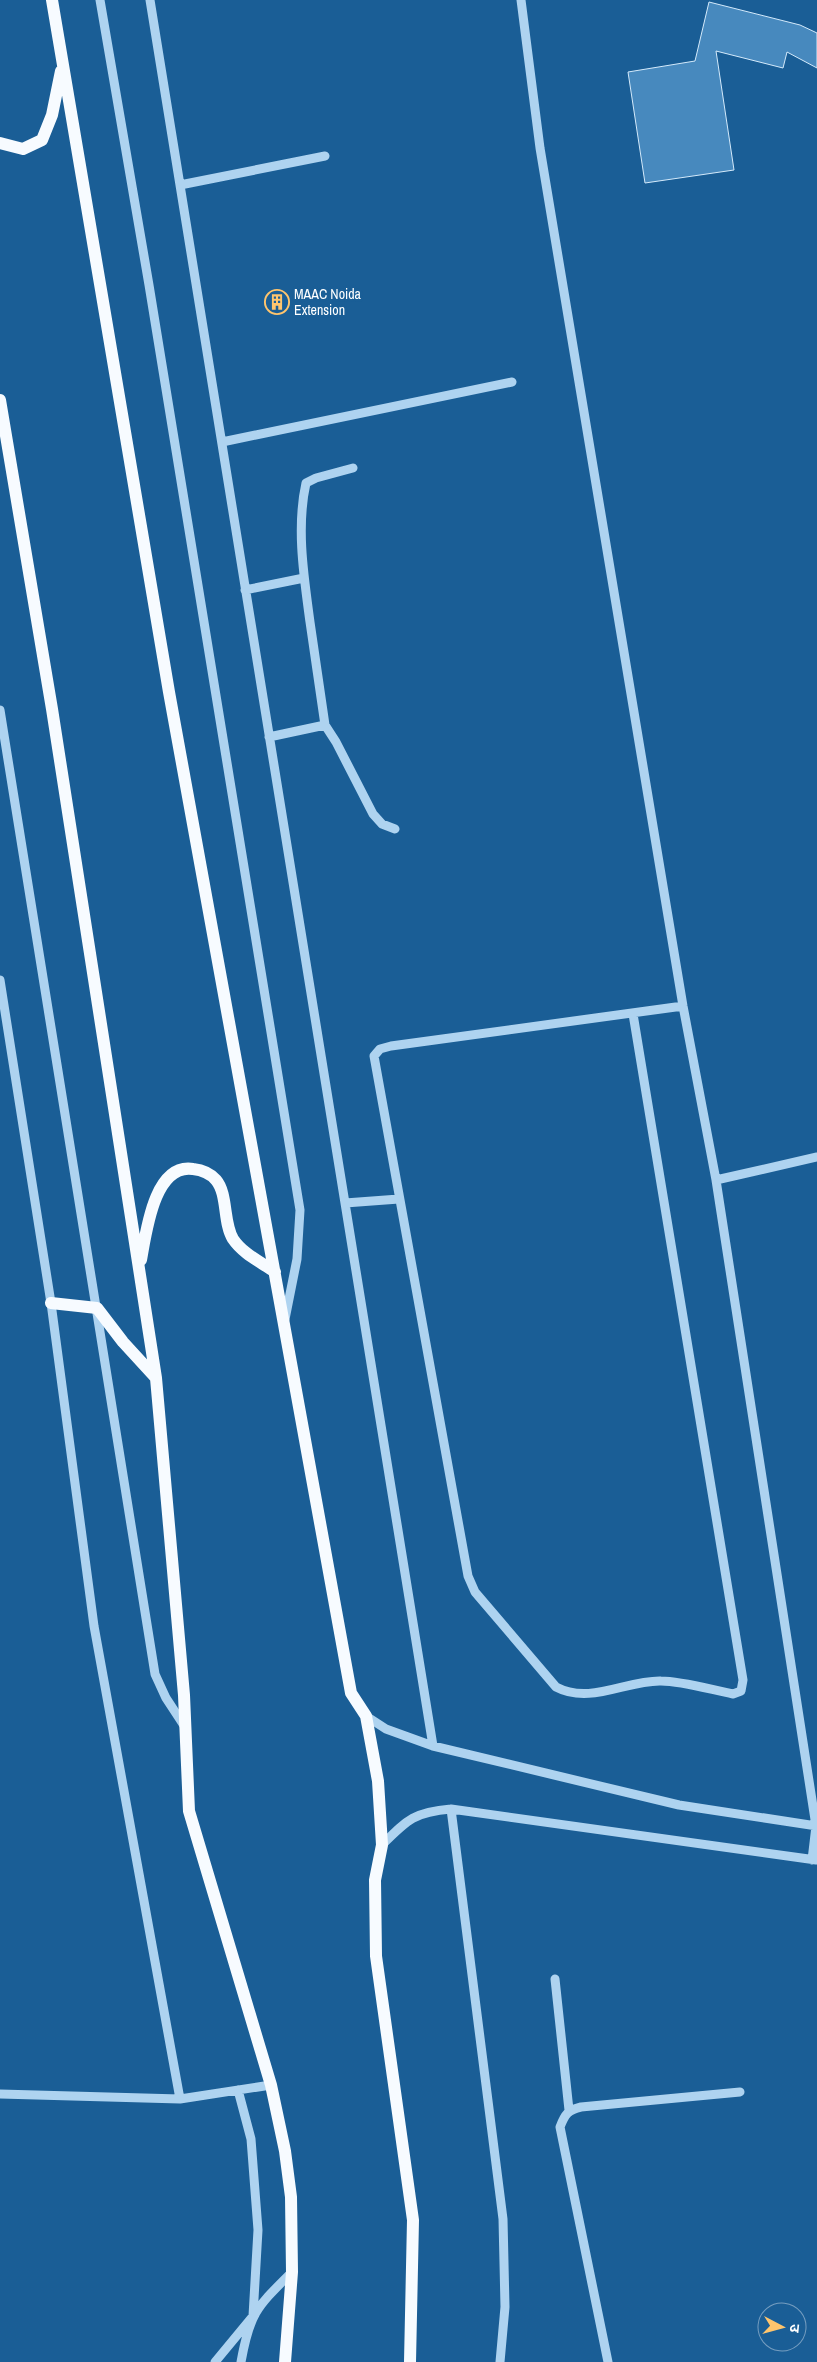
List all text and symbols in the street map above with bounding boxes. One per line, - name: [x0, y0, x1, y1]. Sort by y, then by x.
- place label: MAAC Noida Extension: [294, 285, 362, 319]
- building icon: MAAC Noida Extension: [264, 289, 290, 315]
- north arrow: [757, 2302, 807, 2352]
- text: उ: [785, 2323, 804, 2334]

